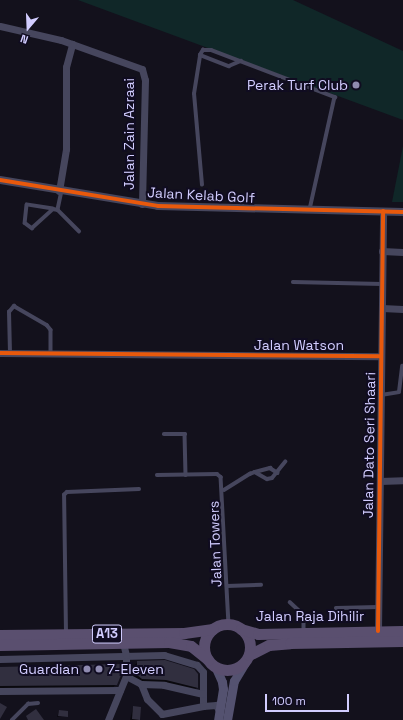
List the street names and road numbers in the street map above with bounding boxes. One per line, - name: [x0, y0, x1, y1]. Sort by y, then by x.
- street label: Jalan Zain Azraai: [121, 78, 137, 190]
- street label: Jalan Kelab Golf: [147, 184, 255, 206]
- street label: Jalan Watson: [254, 337, 344, 353]
- street label: Jalan Dato Seri Shaari: [359, 372, 379, 518]
- street label: Jalan Towers: [205, 500, 225, 588]
- street label: Jalan Raja Dihilir: [256, 608, 364, 624]
- road number: A13: [91, 623, 123, 645]

